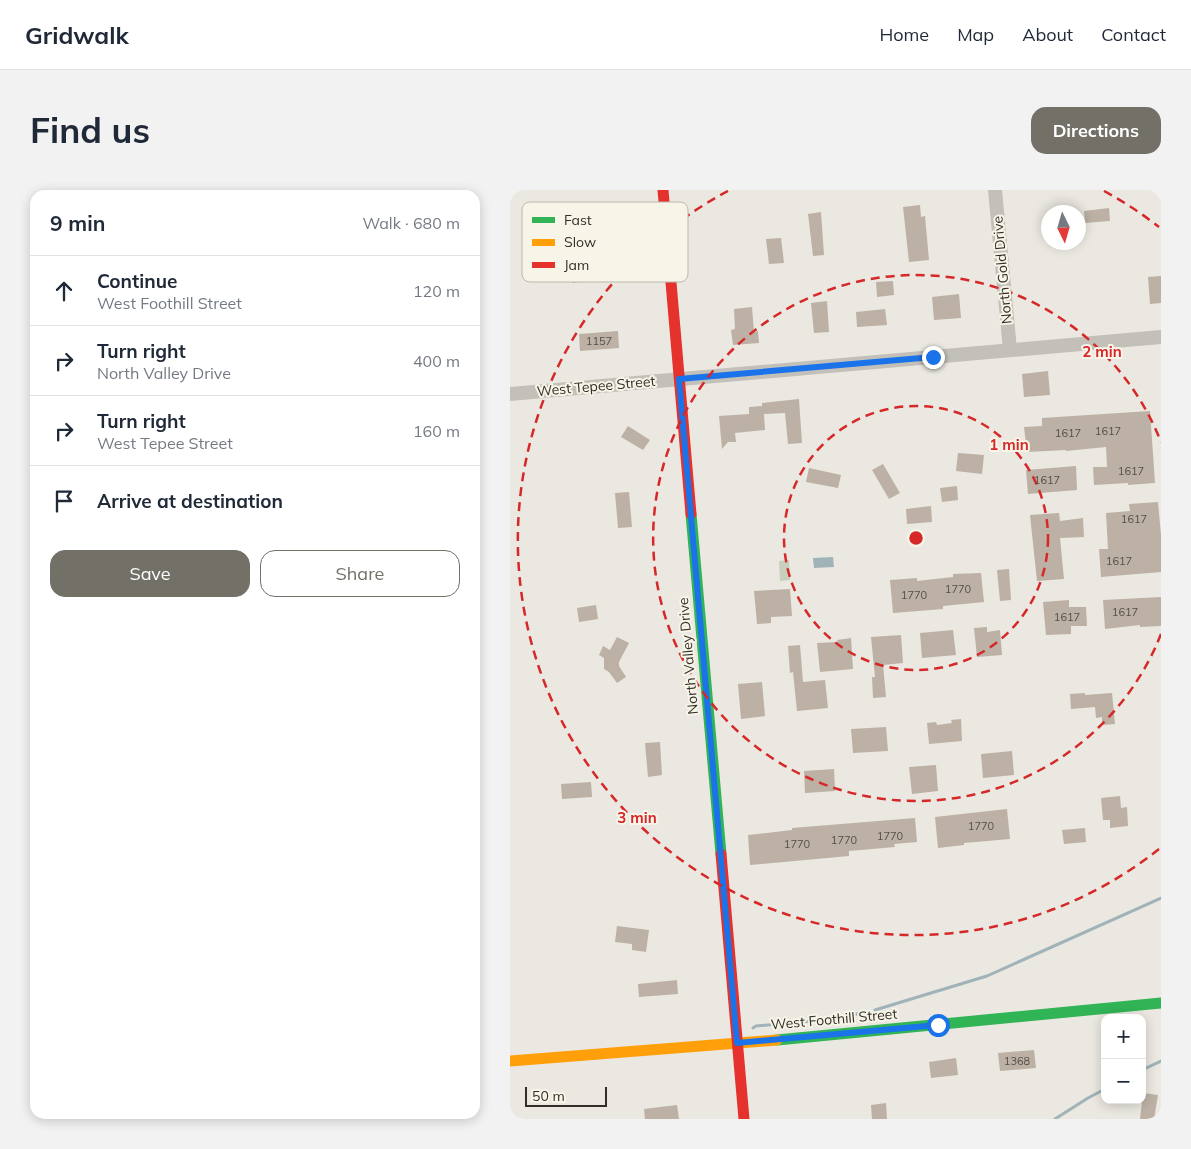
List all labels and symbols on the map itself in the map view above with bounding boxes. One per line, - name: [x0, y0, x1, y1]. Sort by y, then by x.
- legend: [522, 202, 688, 282]
- north arrow: [1041, 205, 1086, 250]
- text: Fast: [564, 211, 592, 229]
- street label: North Gold Drive: [988, 215, 1016, 325]
- text: Slow: [564, 233, 596, 251]
- text: Jam: [564, 256, 589, 274]
- house number: 1157: [586, 334, 612, 348]
- text: 2 min: [1082, 342, 1122, 361]
- route end: [922, 346, 945, 369]
- street label: West Tepee Street: [536, 372, 656, 400]
- house number: 1617: [1095, 424, 1121, 438]
- house number: 1617: [1055, 426, 1081, 440]
- text: 1 min: [989, 435, 1029, 454]
- house number: 1617: [1118, 464, 1144, 478]
- house number: 1617: [1034, 473, 1060, 487]
- house number: 1617: [1121, 512, 1147, 526]
- centre of rings: [907, 529, 925, 547]
- house number: 1617: [1106, 554, 1132, 568]
- house number: 1770: [945, 582, 972, 596]
- house number: 1770: [901, 588, 928, 602]
- street label: North Valley Drive: [674, 597, 702, 715]
- house number: 1617: [1112, 605, 1138, 619]
- house number: 1617: [1054, 610, 1080, 624]
- text: 3 min: [617, 808, 657, 827]
- house number: 1770: [968, 819, 995, 833]
- house number: 1770: [877, 829, 904, 843]
- house number: 1770: [831, 833, 858, 847]
- house number: 1770: [784, 837, 811, 851]
- street label: West Foothill Street: [770, 1005, 898, 1033]
- route start: [927, 1014, 950, 1037]
- house number: 1368: [1004, 1054, 1031, 1068]
- scale bar: [525, 1084, 608, 1107]

